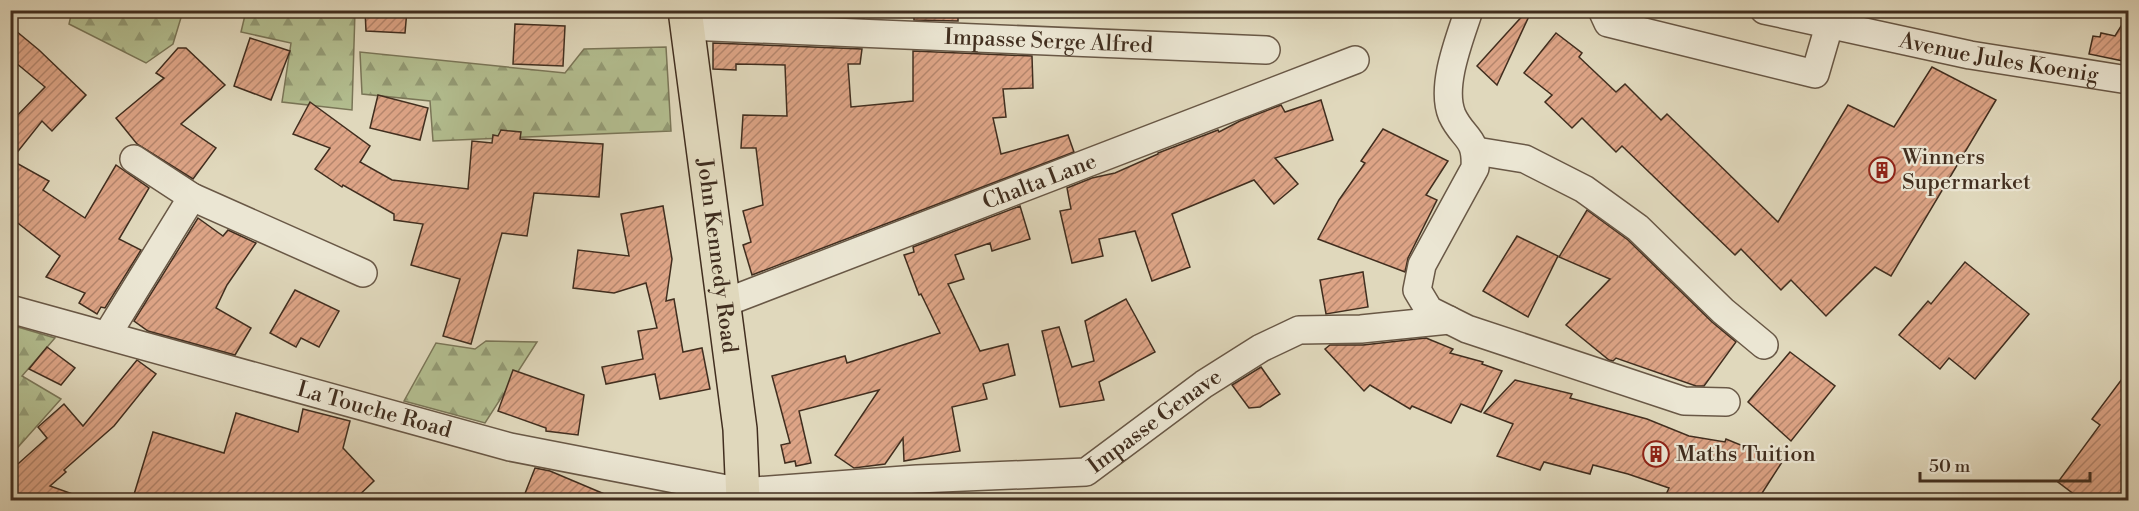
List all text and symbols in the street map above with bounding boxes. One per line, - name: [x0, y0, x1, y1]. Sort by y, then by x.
- street label: Impasse Serge Alfred: [944, 23, 1154, 59]
- street label: Avenue Jules Koenig: [1896, 26, 2101, 89]
- place label: Winners Supermarket: [1901, 144, 2031, 196]
- street label: Chalta Lane: [979, 147, 1100, 216]
- building icon: Winners Supermarket: [1867, 155, 1897, 185]
- street label: John Kennedy Road: [691, 156, 743, 355]
- street label: Impasse Genave: [1082, 363, 1226, 479]
- street label: La Touche Road: [294, 375, 455, 444]
- building icon: Maths Tuition: [1641, 439, 1671, 469]
- place label: Maths Tuition: [1676, 441, 1816, 468]
- scale bar: [1920, 445, 2090, 483]
- text: 50 m: [1929, 455, 1971, 478]

